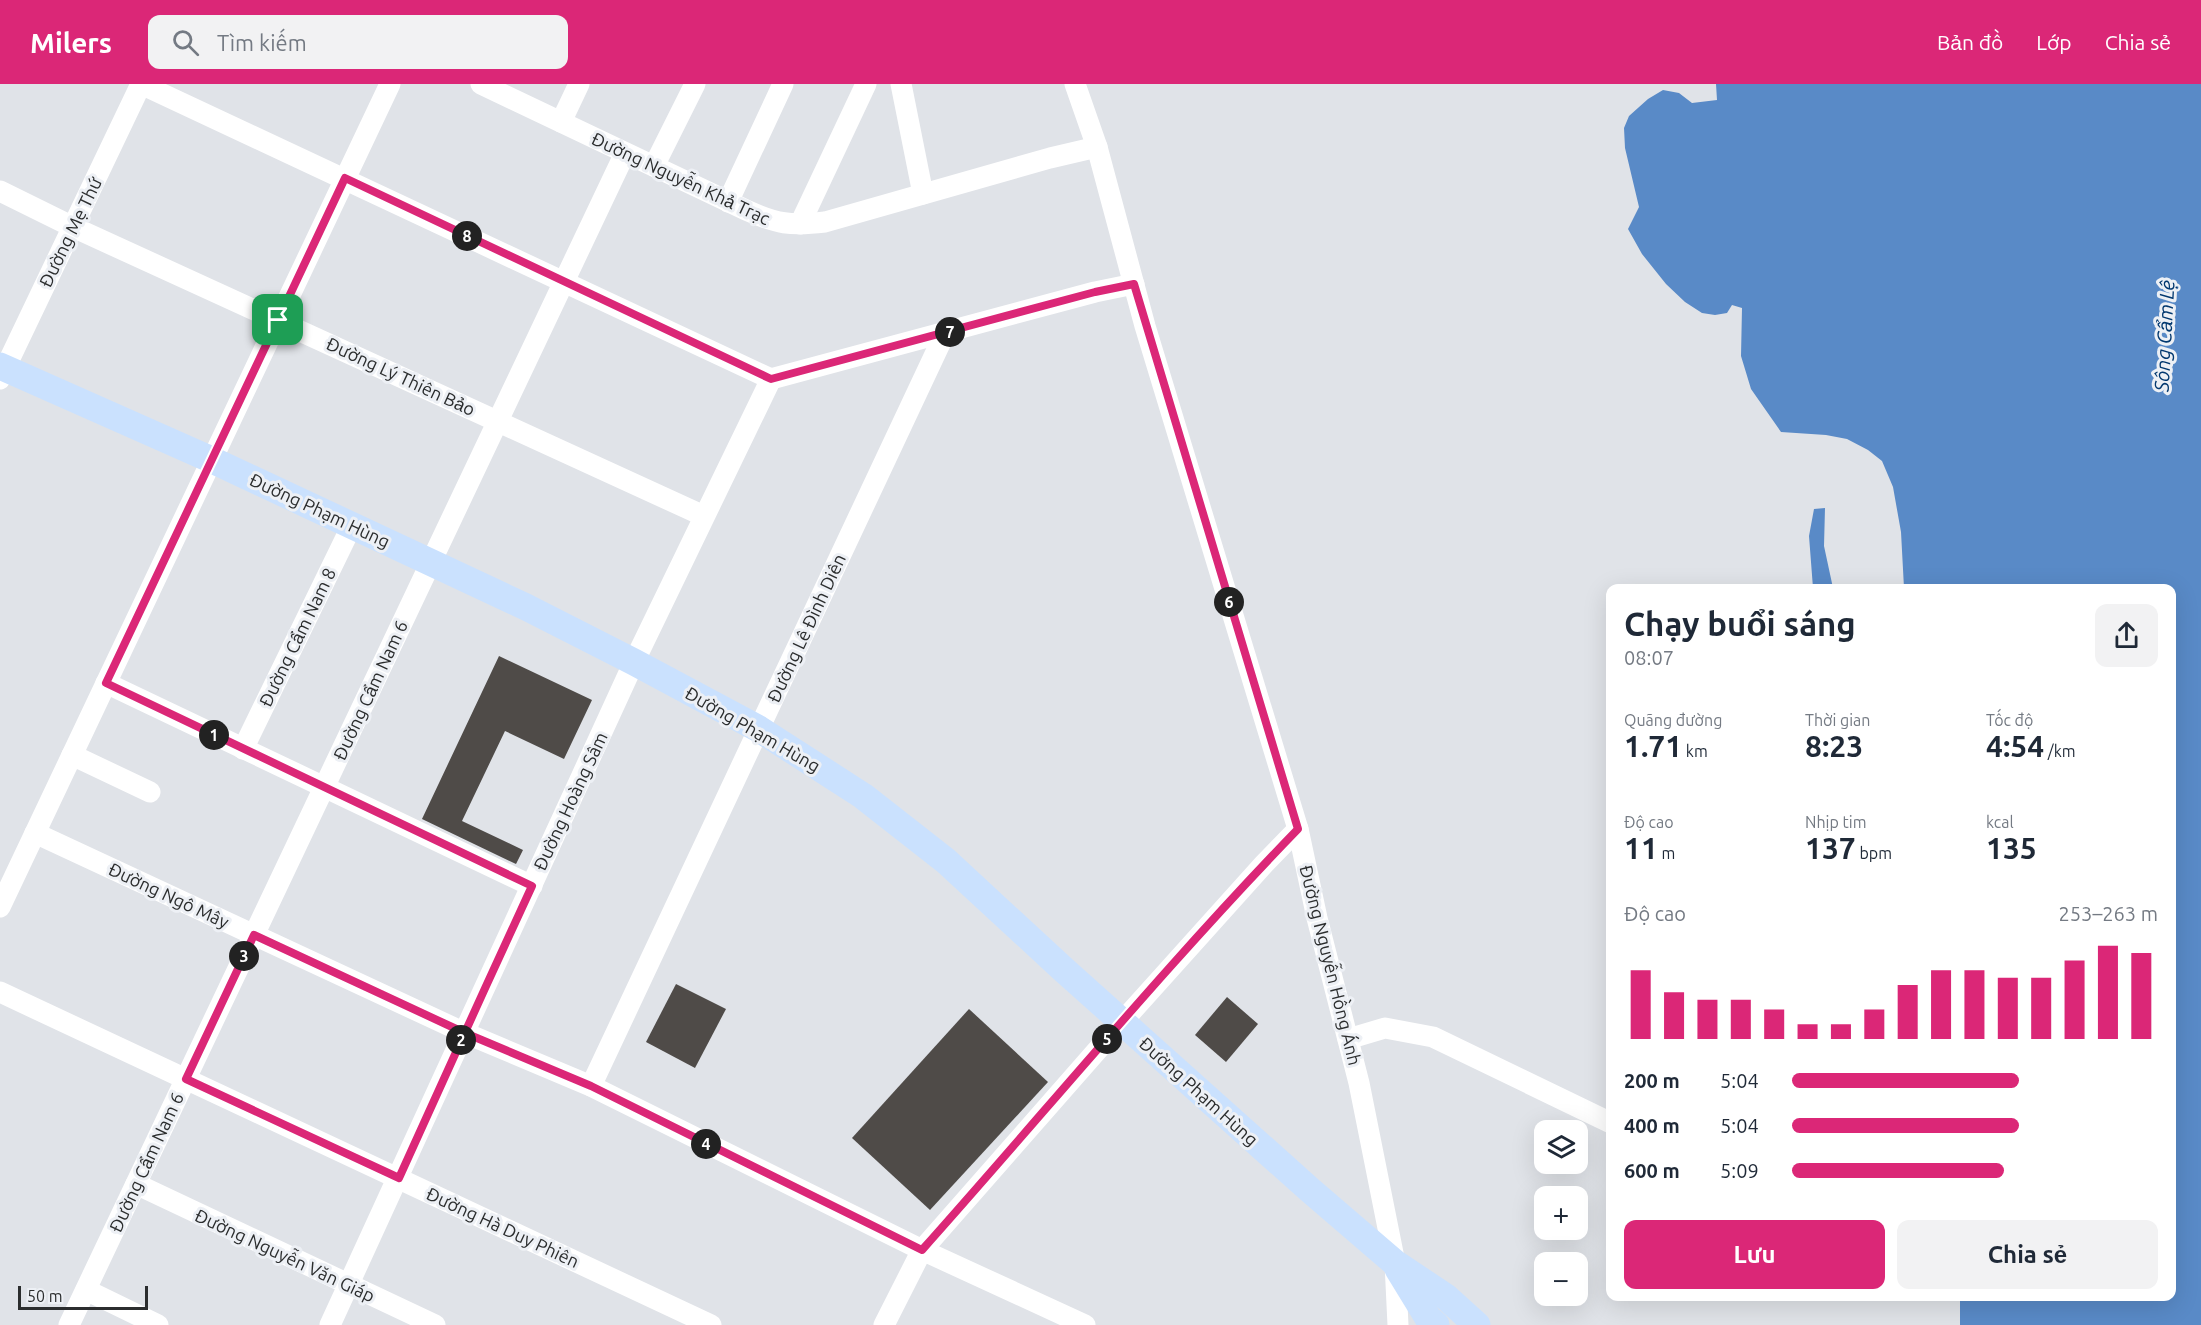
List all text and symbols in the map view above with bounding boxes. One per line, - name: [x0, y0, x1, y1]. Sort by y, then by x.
- search box: [148, 15, 568, 69]
- icon: search: [169, 26, 202, 59]
- text: Milers: [30, 27, 112, 58]
- text: Tìm kiếm: [217, 30, 307, 55]
- text: Bản đồ: [1937, 30, 2003, 54]
- text: Lớp: [2036, 30, 2072, 54]
- text: Chia sẻ: [2105, 30, 2171, 54]
- street label: Đường Nguyễn Khả Trạc: [589, 126, 774, 228]
- street label: Đường Mẹ Thứ: [35, 174, 105, 290]
- pin: 8: [452, 221, 482, 251]
- text: 8: [462, 227, 472, 245]
- water label: Sông Cẩm Lệ: [2150, 280, 2178, 393]
- pin: [252, 294, 303, 345]
- icon: arrive: [261, 303, 294, 336]
- pin: 7: [935, 317, 965, 347]
- text: 7: [945, 323, 955, 341]
- street label: Đường Lý Thiên Bảo: [324, 333, 478, 419]
- street label: Đường Phạm Hùng: [247, 469, 393, 551]
- street label: Đường Lê Đình Diên: [763, 551, 849, 705]
- street label: Đường Cẩm Nam 8: [255, 565, 339, 709]
- pin: 6: [1214, 587, 1244, 617]
- text: 6: [1224, 593, 1234, 611]
- button: share: [2095, 604, 2158, 667]
- text: Chạy buổi sáng: [1624, 605, 1856, 642]
- street label: Đường Cẩm Nam 6: [329, 617, 411, 763]
- text: 08:07: [1624, 646, 1674, 669]
- street label: Đường Phạm Hùng: [682, 682, 824, 776]
- text: Quãng đường: [1624, 711, 1722, 729]
- text: Thời gian: [1805, 711, 1870, 729]
- text: Tốc độ: [1986, 711, 2033, 729]
- pin: 1: [199, 720, 229, 750]
- text: 1: [209, 726, 219, 744]
- street label: Đường Hoàng Sâm: [529, 729, 611, 873]
- text: 1.71: [1624, 729, 1682, 763]
- text: 8:23: [1805, 729, 1863, 763]
- text: 4:54: [1986, 729, 2044, 763]
- text: km: [1682, 742, 1708, 760]
- text: /km: [2044, 742, 2076, 760]
- text: Độ cao: [1624, 813, 1674, 831]
- text: Nhịp tim: [1805, 813, 1866, 831]
- text: kcal: [1986, 813, 2014, 831]
- text: 11: [1624, 831, 1658, 865]
- text: 137: [1805, 831, 1856, 865]
- text: 135: [1986, 831, 2037, 865]
- text: m: [1658, 844, 1675, 862]
- text: bpm: [1856, 844, 1892, 862]
- street label: Đường Ngô Mây: [106, 858, 233, 932]
- street label: Đường Nguyễn Hồng Ánh: [1296, 862, 1368, 1067]
- text: Độ cao: [1624, 902, 1686, 925]
- text: 253–263 m: [2059, 902, 2158, 925]
- pin: 3: [229, 941, 259, 971]
- text: 3: [239, 947, 249, 965]
- pin: 5: [1092, 1024, 1122, 1054]
- pin: 2: [446, 1025, 476, 1055]
- text: 5: [1102, 1030, 1112, 1048]
- text: 2: [456, 1031, 466, 1049]
- street label: Đường Phạm Hùng: [1136, 1033, 1262, 1149]
- text: 200 m: [1624, 1069, 1680, 1092]
- text: 5:04: [1720, 1069, 1759, 1092]
- street label: Đường Cẩm Nam 6: [105, 1089, 187, 1235]
- text: 400 m: [1624, 1114, 1680, 1137]
- text: 5:04: [1720, 1114, 1759, 1137]
- map controls: [1534, 1120, 1588, 1306]
- button: layers: [1534, 1120, 1588, 1174]
- pin: 4: [691, 1129, 721, 1159]
- text: 4: [701, 1135, 711, 1153]
- text: 600 m: [1624, 1159, 1680, 1182]
- text: 5:09: [1720, 1159, 1759, 1182]
- street label: Đường Hà Duy Phiên: [423, 1183, 583, 1271]
- button: +: [1534, 1186, 1588, 1240]
- street label: Đường Nguyễn Văn Giáp: [192, 1202, 379, 1306]
- button: Lưu: [1624, 1220, 1885, 1289]
- button: Chia sẻ: [1897, 1220, 2158, 1289]
- button: −: [1534, 1252, 1588, 1306]
- scale bar: [18, 1283, 148, 1310]
- text: 50 m: [27, 1287, 63, 1305]

